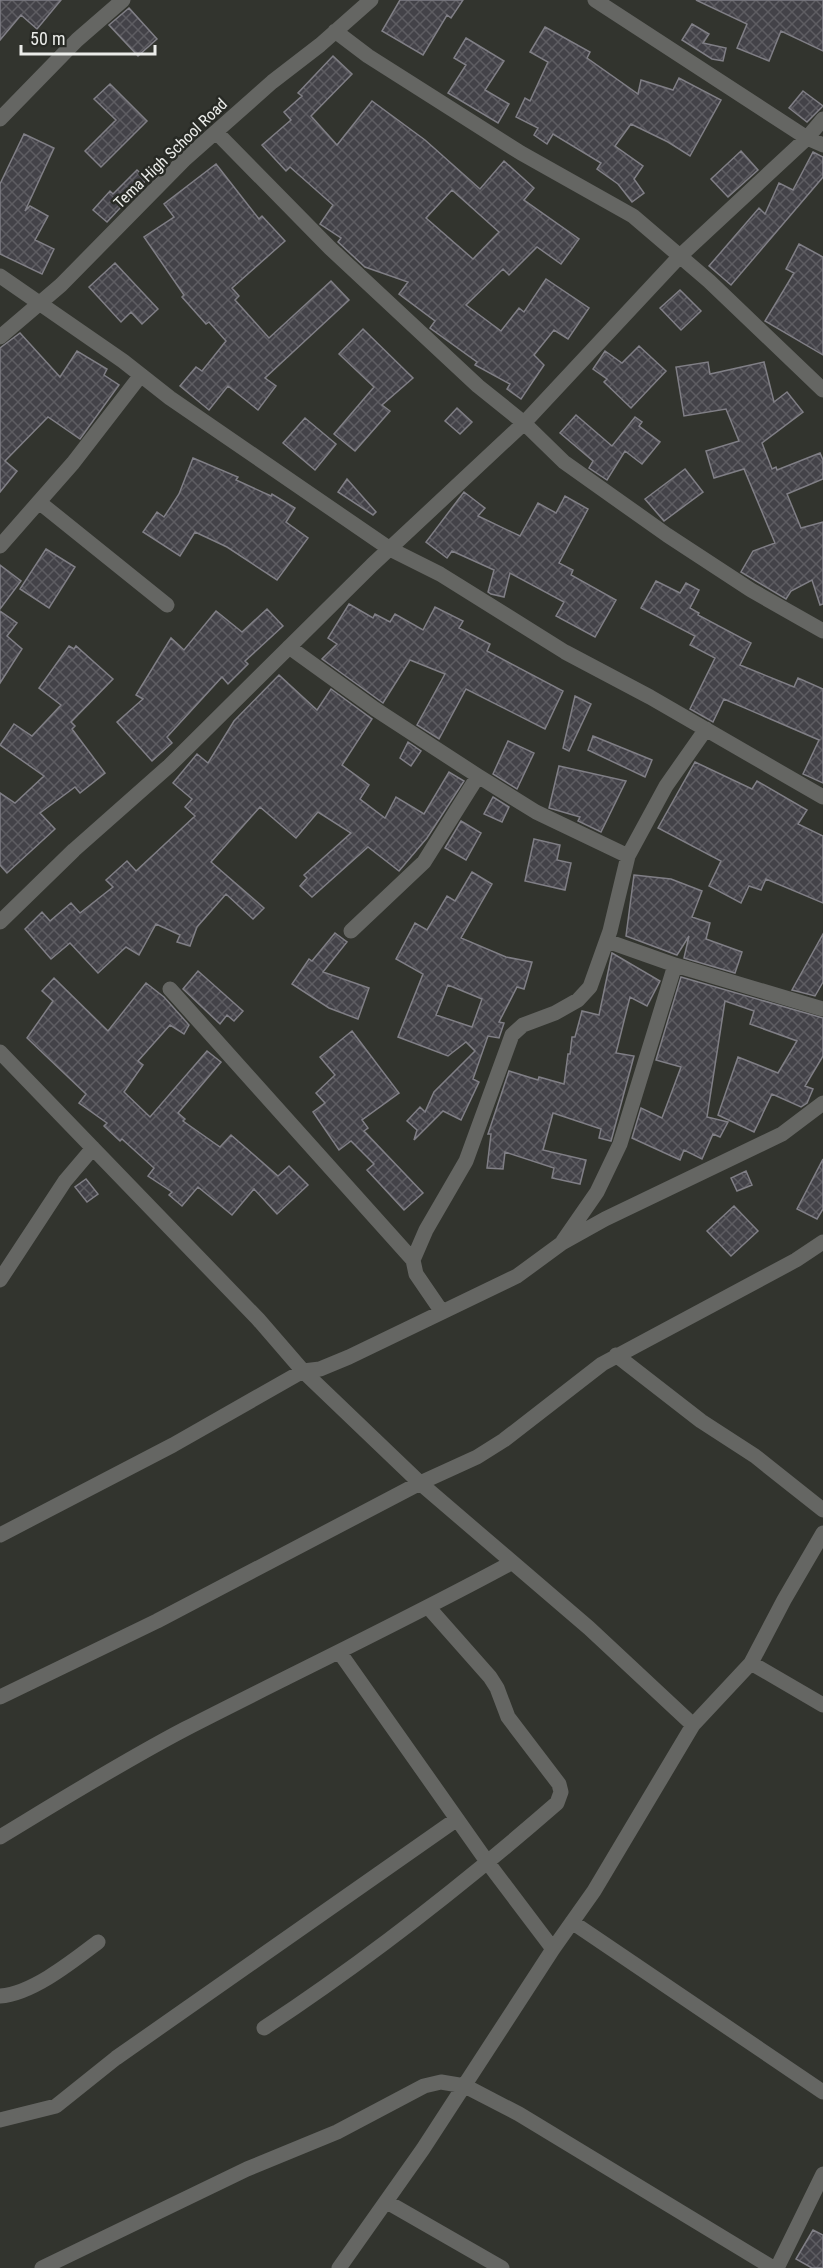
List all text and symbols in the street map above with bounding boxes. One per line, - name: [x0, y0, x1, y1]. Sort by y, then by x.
- scale bar: [21, 18, 154, 56]
- text: 50 m: [30, 28, 65, 49]
- street label: Tema High School Road: [110, 94, 231, 212]

